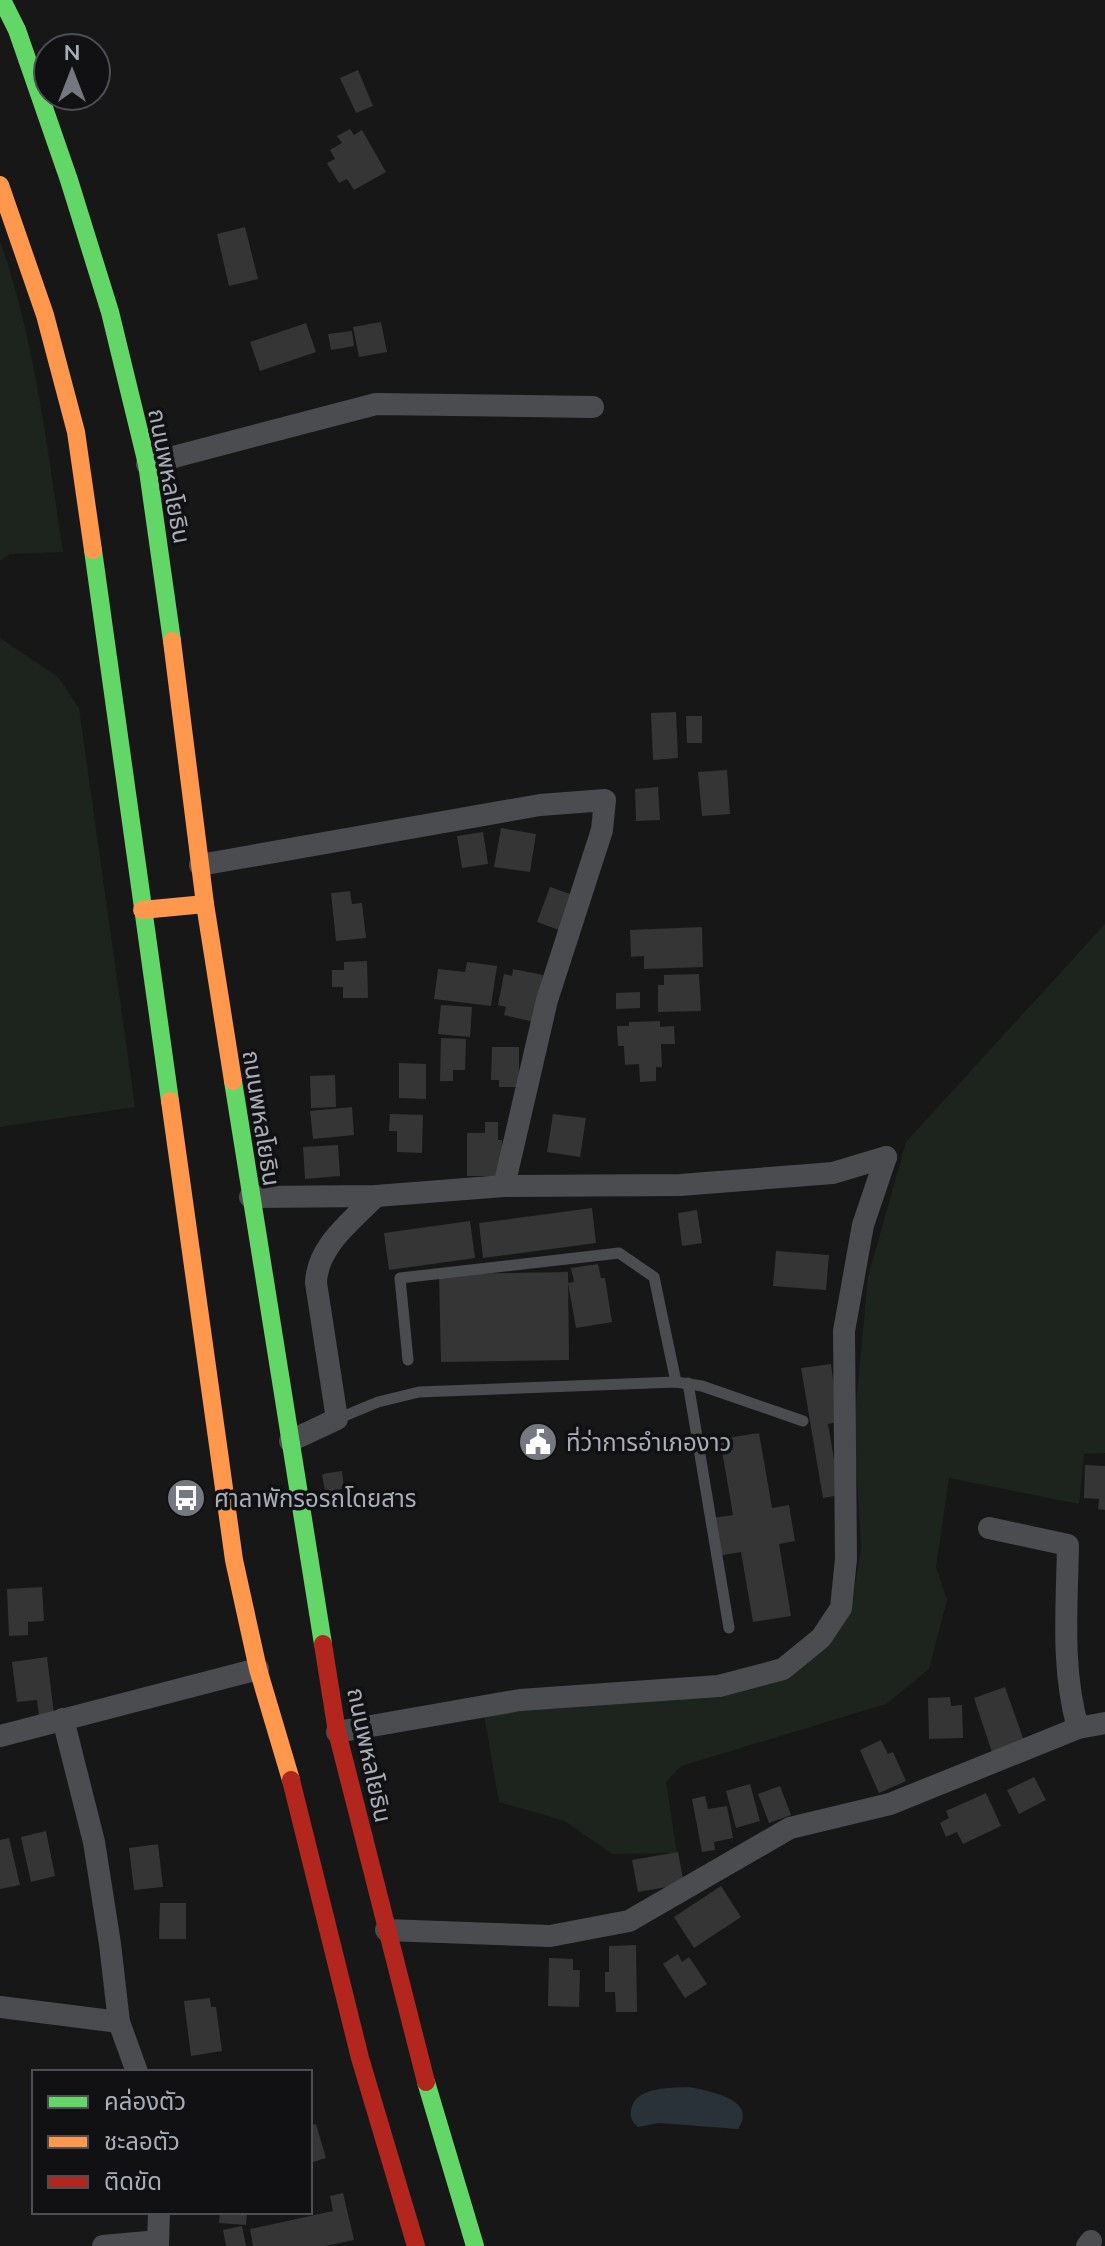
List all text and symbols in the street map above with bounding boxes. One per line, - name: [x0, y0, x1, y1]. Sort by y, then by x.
- north arrow: [32, 32, 112, 112]
- text: N: [64, 38, 80, 66]
- street label: ถนนพหลโยธิน: [142, 406, 198, 546]
- street label: ถนนพหลโยธิน: [236, 1048, 288, 1188]
- public building icon: ที่ว่าการอำเภองาว: [517, 1421, 559, 1463]
- place label: ที่ว่าการอำเภองาว: [566, 1426, 731, 1457]
- bus stop icon: ศาลาพักรอรถโดยสาร: [165, 1477, 207, 1519]
- place label: ศาลาพักรอรถโดยสาร: [214, 1483, 416, 1513]
- street label: ถนนพหลโยธิน: [341, 1685, 399, 1825]
- legend: [32, 2070, 312, 2214]
- text: คล่องตัว: [104, 2086, 186, 2116]
- text: ชะลอตัว: [104, 2126, 180, 2156]
- text: ติดขัด: [104, 2166, 162, 2196]

